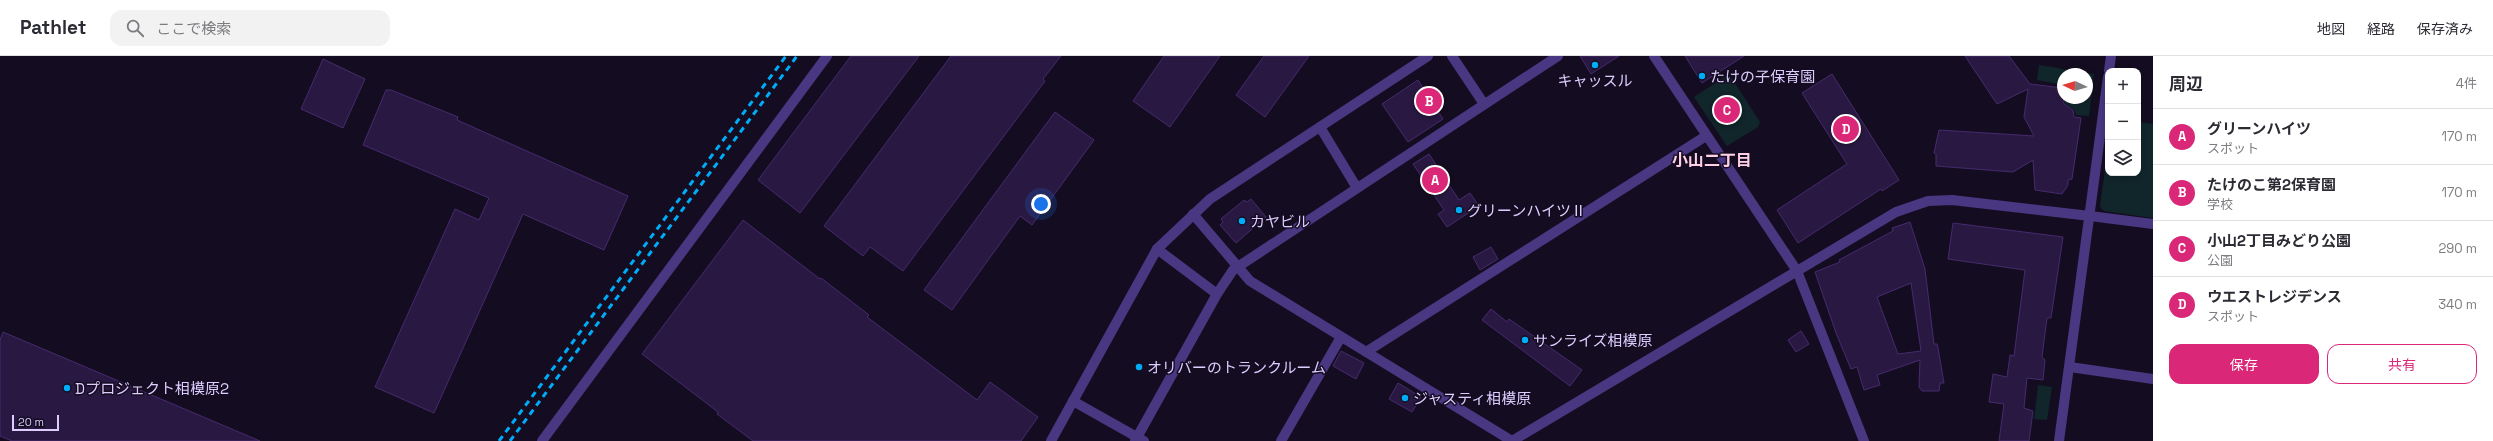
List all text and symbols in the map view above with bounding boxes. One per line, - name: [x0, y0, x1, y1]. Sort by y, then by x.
- search box: [110, 10, 390, 46]
- text: Pathlet: [20, 15, 86, 40]
- icon: search: [124, 17, 146, 39]
- text: ここで検索: [156, 19, 231, 38]
- text: 地図: [2317, 20, 2345, 38]
- text: 経路: [2367, 20, 2395, 38]
- text: 保存済み: [2417, 20, 2473, 38]
- marker: キャッスル: [1590, 60, 1600, 70]
- place label: たけの子保育園: [1710, 67, 1815, 86]
- north arrow: [2057, 68, 2093, 104]
- map controls: [2105, 68, 2141, 176]
- button: +: [2105, 68, 2141, 104]
- place label: キャッスル: [1557, 71, 1633, 90]
- marker: たけの子保育園: [1697, 71, 1707, 81]
- text: 周辺: [2169, 73, 2203, 95]
- text: 4件: [2456, 75, 2477, 92]
- pin: B: [1416, 86, 1442, 116]
- pin: C: [1714, 95, 1740, 125]
- button: −: [2105, 104, 2141, 140]
- pin: D: [1833, 114, 1859, 144]
- text: グリーンハイツ: [2207, 119, 2311, 138]
- text: A: [2178, 128, 2186, 145]
- text: 170 m: [2441, 128, 2477, 145]
- button: layers: [2105, 140, 2141, 176]
- text: スポット: [2207, 140, 2259, 157]
- district label: 小山二丁目: [1672, 150, 1752, 171]
- pin: A: [1422, 165, 1448, 195]
- text: たけのこ第2保育園: [2207, 175, 2336, 194]
- text: B: [2178, 184, 2186, 201]
- text: 170 m: [2441, 184, 2477, 201]
- your location: [1031, 194, 1051, 214]
- text: 学校: [2207, 196, 2233, 213]
- place label: グリーンハイツⅡ: [1467, 201, 1586, 220]
- marker: グリーンハイツⅡ: [1454, 205, 1464, 215]
- place label: カヤビル: [1250, 212, 1310, 231]
- marker: カヤビル: [1237, 216, 1247, 226]
- text: 小山2丁目みどり公園: [2207, 231, 2351, 250]
- text: C: [2178, 240, 2186, 257]
- text: 290 m: [2438, 240, 2477, 257]
- text: 公園: [2207, 252, 2233, 269]
- text: ウエストレジデンス: [2207, 287, 2342, 306]
- text: D: [2178, 296, 2186, 313]
- text: 340 m: [2438, 296, 2477, 313]
- text: スポット: [2207, 308, 2259, 325]
- place label: サンライズ相模原: [1533, 331, 1653, 350]
- marker: サンライズ相模原: [1520, 335, 1530, 345]
- button: 保存: [2169, 344, 2319, 384]
- button: 共有: [2327, 344, 2477, 384]
- place label: オリバーのトランクルーム: [1147, 358, 1326, 377]
- marker: オリバーのトランクルーム: [1134, 362, 1144, 372]
- place label: Dプロジェクト相模原2: [75, 379, 229, 398]
- marker: Dプロジェクト相模原2: [62, 383, 72, 393]
- place label: ジャスティ相模原: [1413, 389, 1531, 408]
- marker: ジャスティ相模原: [1400, 393, 1410, 403]
- scale bar: [12, 413, 59, 432]
- text: 20 m: [18, 415, 44, 429]

